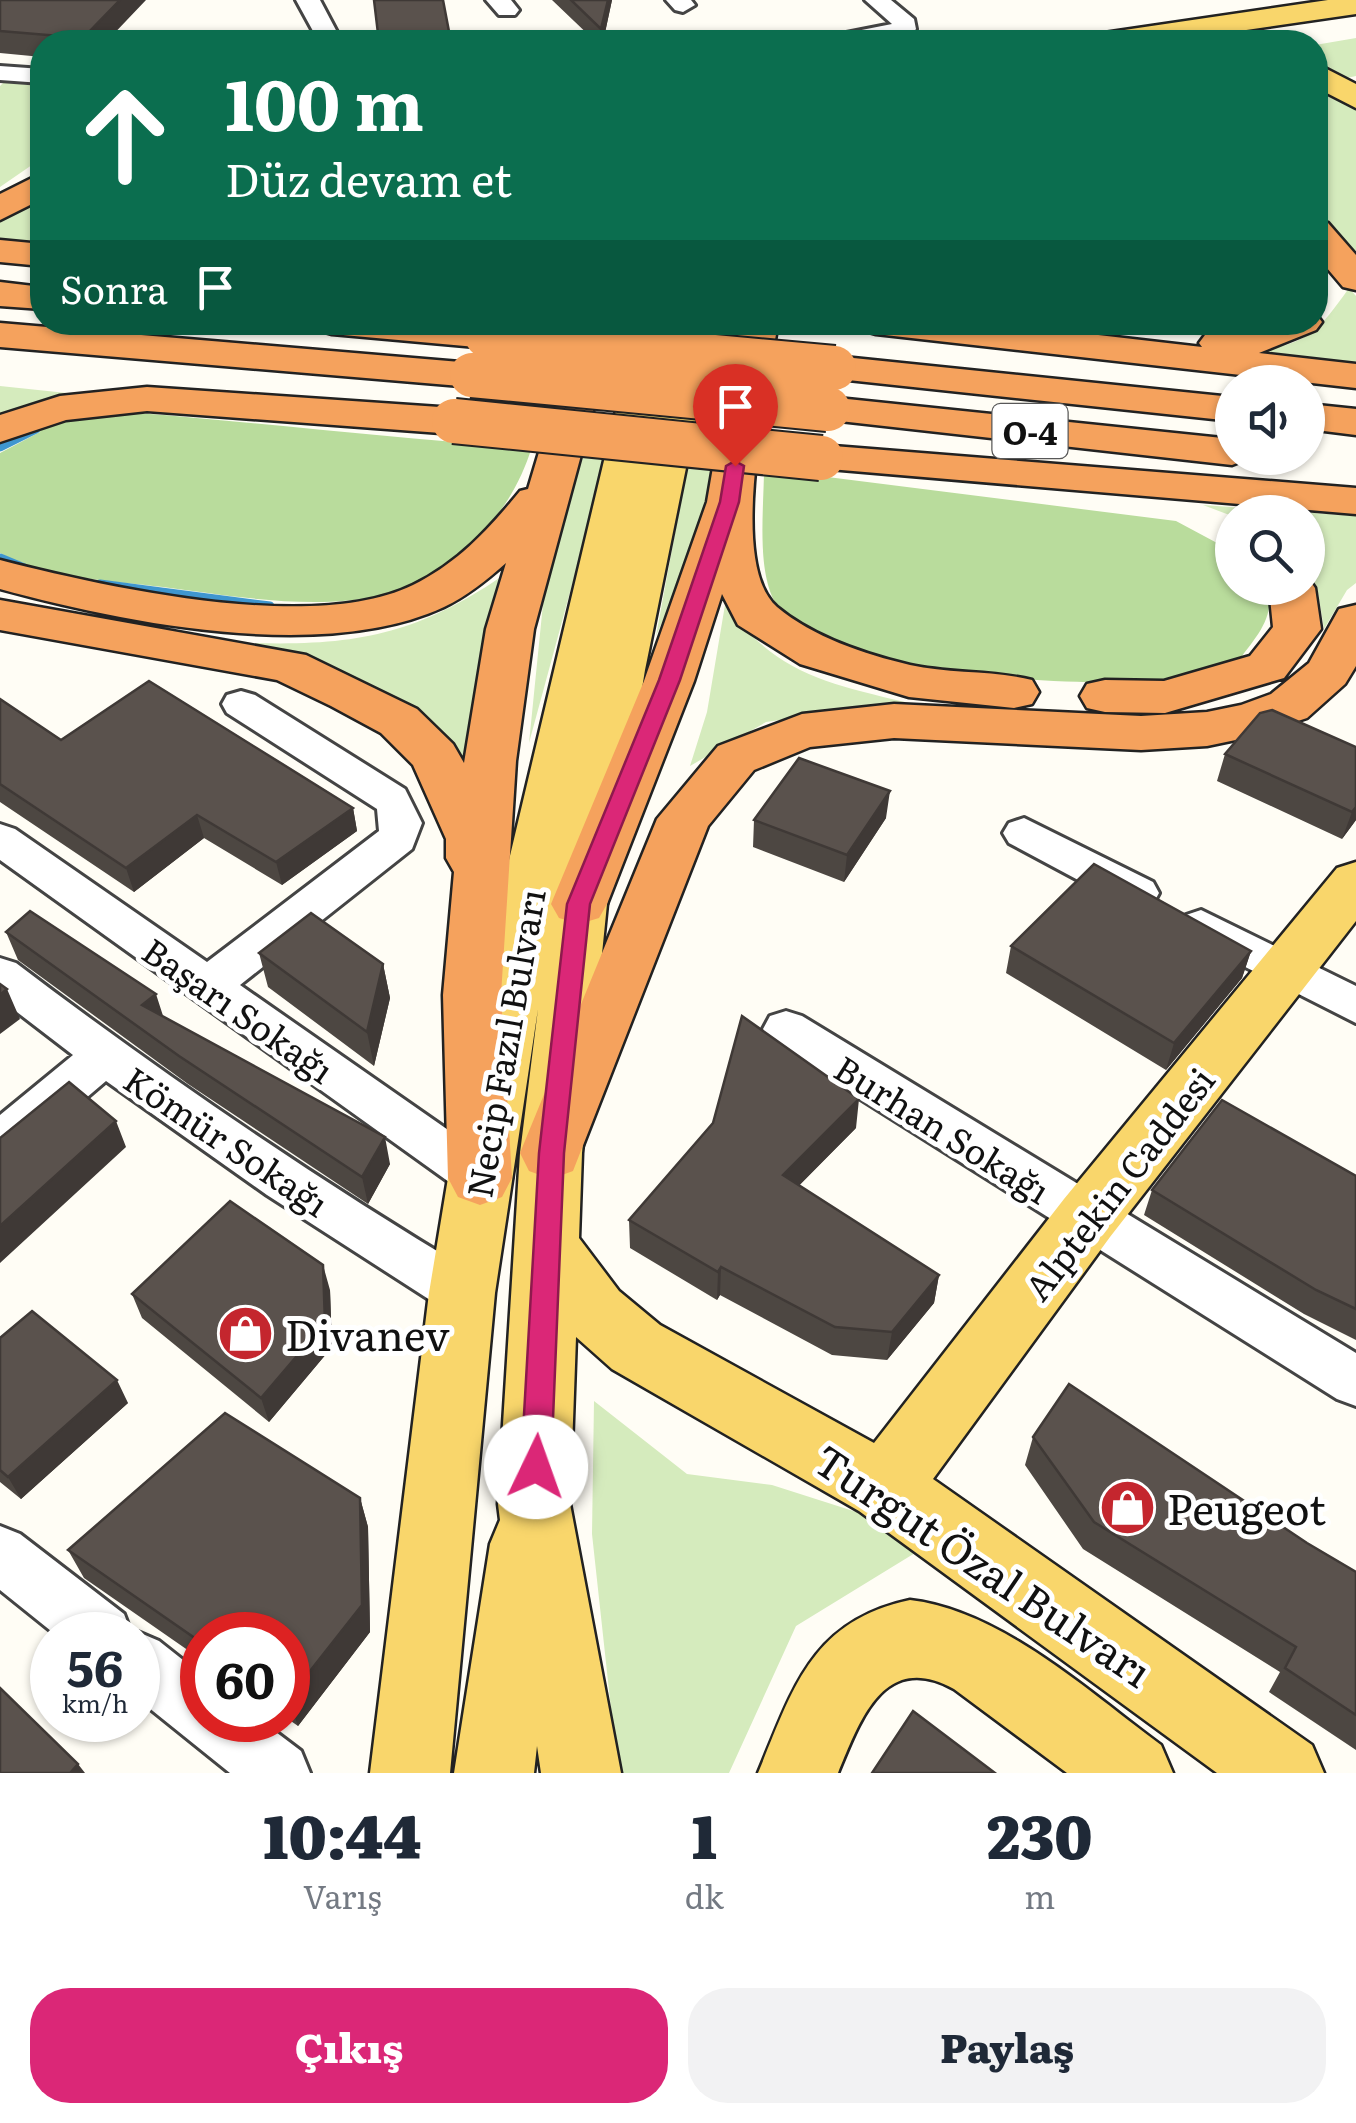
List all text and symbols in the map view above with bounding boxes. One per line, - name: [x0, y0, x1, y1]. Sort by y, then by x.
- text: 100 m: [225, 49, 424, 153]
- icon: ahead: [60, 70, 190, 200]
- text: Düz devam et: [225, 144, 512, 211]
- text: Sonra: [60, 259, 168, 316]
- icon: arrive: [188, 260, 243, 315]
- pin: [693, 364, 778, 467]
- map controls: [1215, 365, 1325, 605]
- button: sound: [1215, 365, 1325, 475]
- icon: arrive: [708, 379, 763, 434]
- road number: O-4: [992, 404, 1068, 458]
- button: search: [1215, 495, 1325, 605]
- street label: Necip Fazıl Bulvarı: [451, 885, 557, 1201]
- street label: Başarı Sokağı: [133, 924, 345, 1094]
- street label: Burhan Sokağı: [825, 1041, 1061, 1215]
- street label: Kömür Sokağı: [114, 1052, 340, 1228]
- street label: Alptekin Caddesi: [1010, 1055, 1226, 1311]
- place label: Divanev: [285, 1302, 450, 1364]
- shop icon: Divanev: [216, 1303, 276, 1363]
- position arrow: [484, 1415, 588, 1519]
- street label: Turgut Özal Bulvarı: [803, 1428, 1165, 1700]
- place label: Peugeot: [1167, 1476, 1326, 1538]
- shop icon: Peugeot: [1098, 1477, 1158, 1537]
- speed limit sign: 60: [180, 1612, 310, 1742]
- text: 56: [67, 1628, 123, 1702]
- text: km/h: [62, 1684, 128, 1721]
- text: 10:44: [263, 1788, 421, 1877]
- text: 1: [692, 1788, 717, 1877]
- text: 230: [987, 1788, 1093, 1877]
- text: Varış: [303, 1871, 382, 1919]
- text: dk: [685, 1871, 724, 1919]
- text: m: [1024, 1871, 1055, 1919]
- button: Çıkış: [30, 1988, 668, 2103]
- button: Paylaş: [688, 1988, 1326, 2103]

